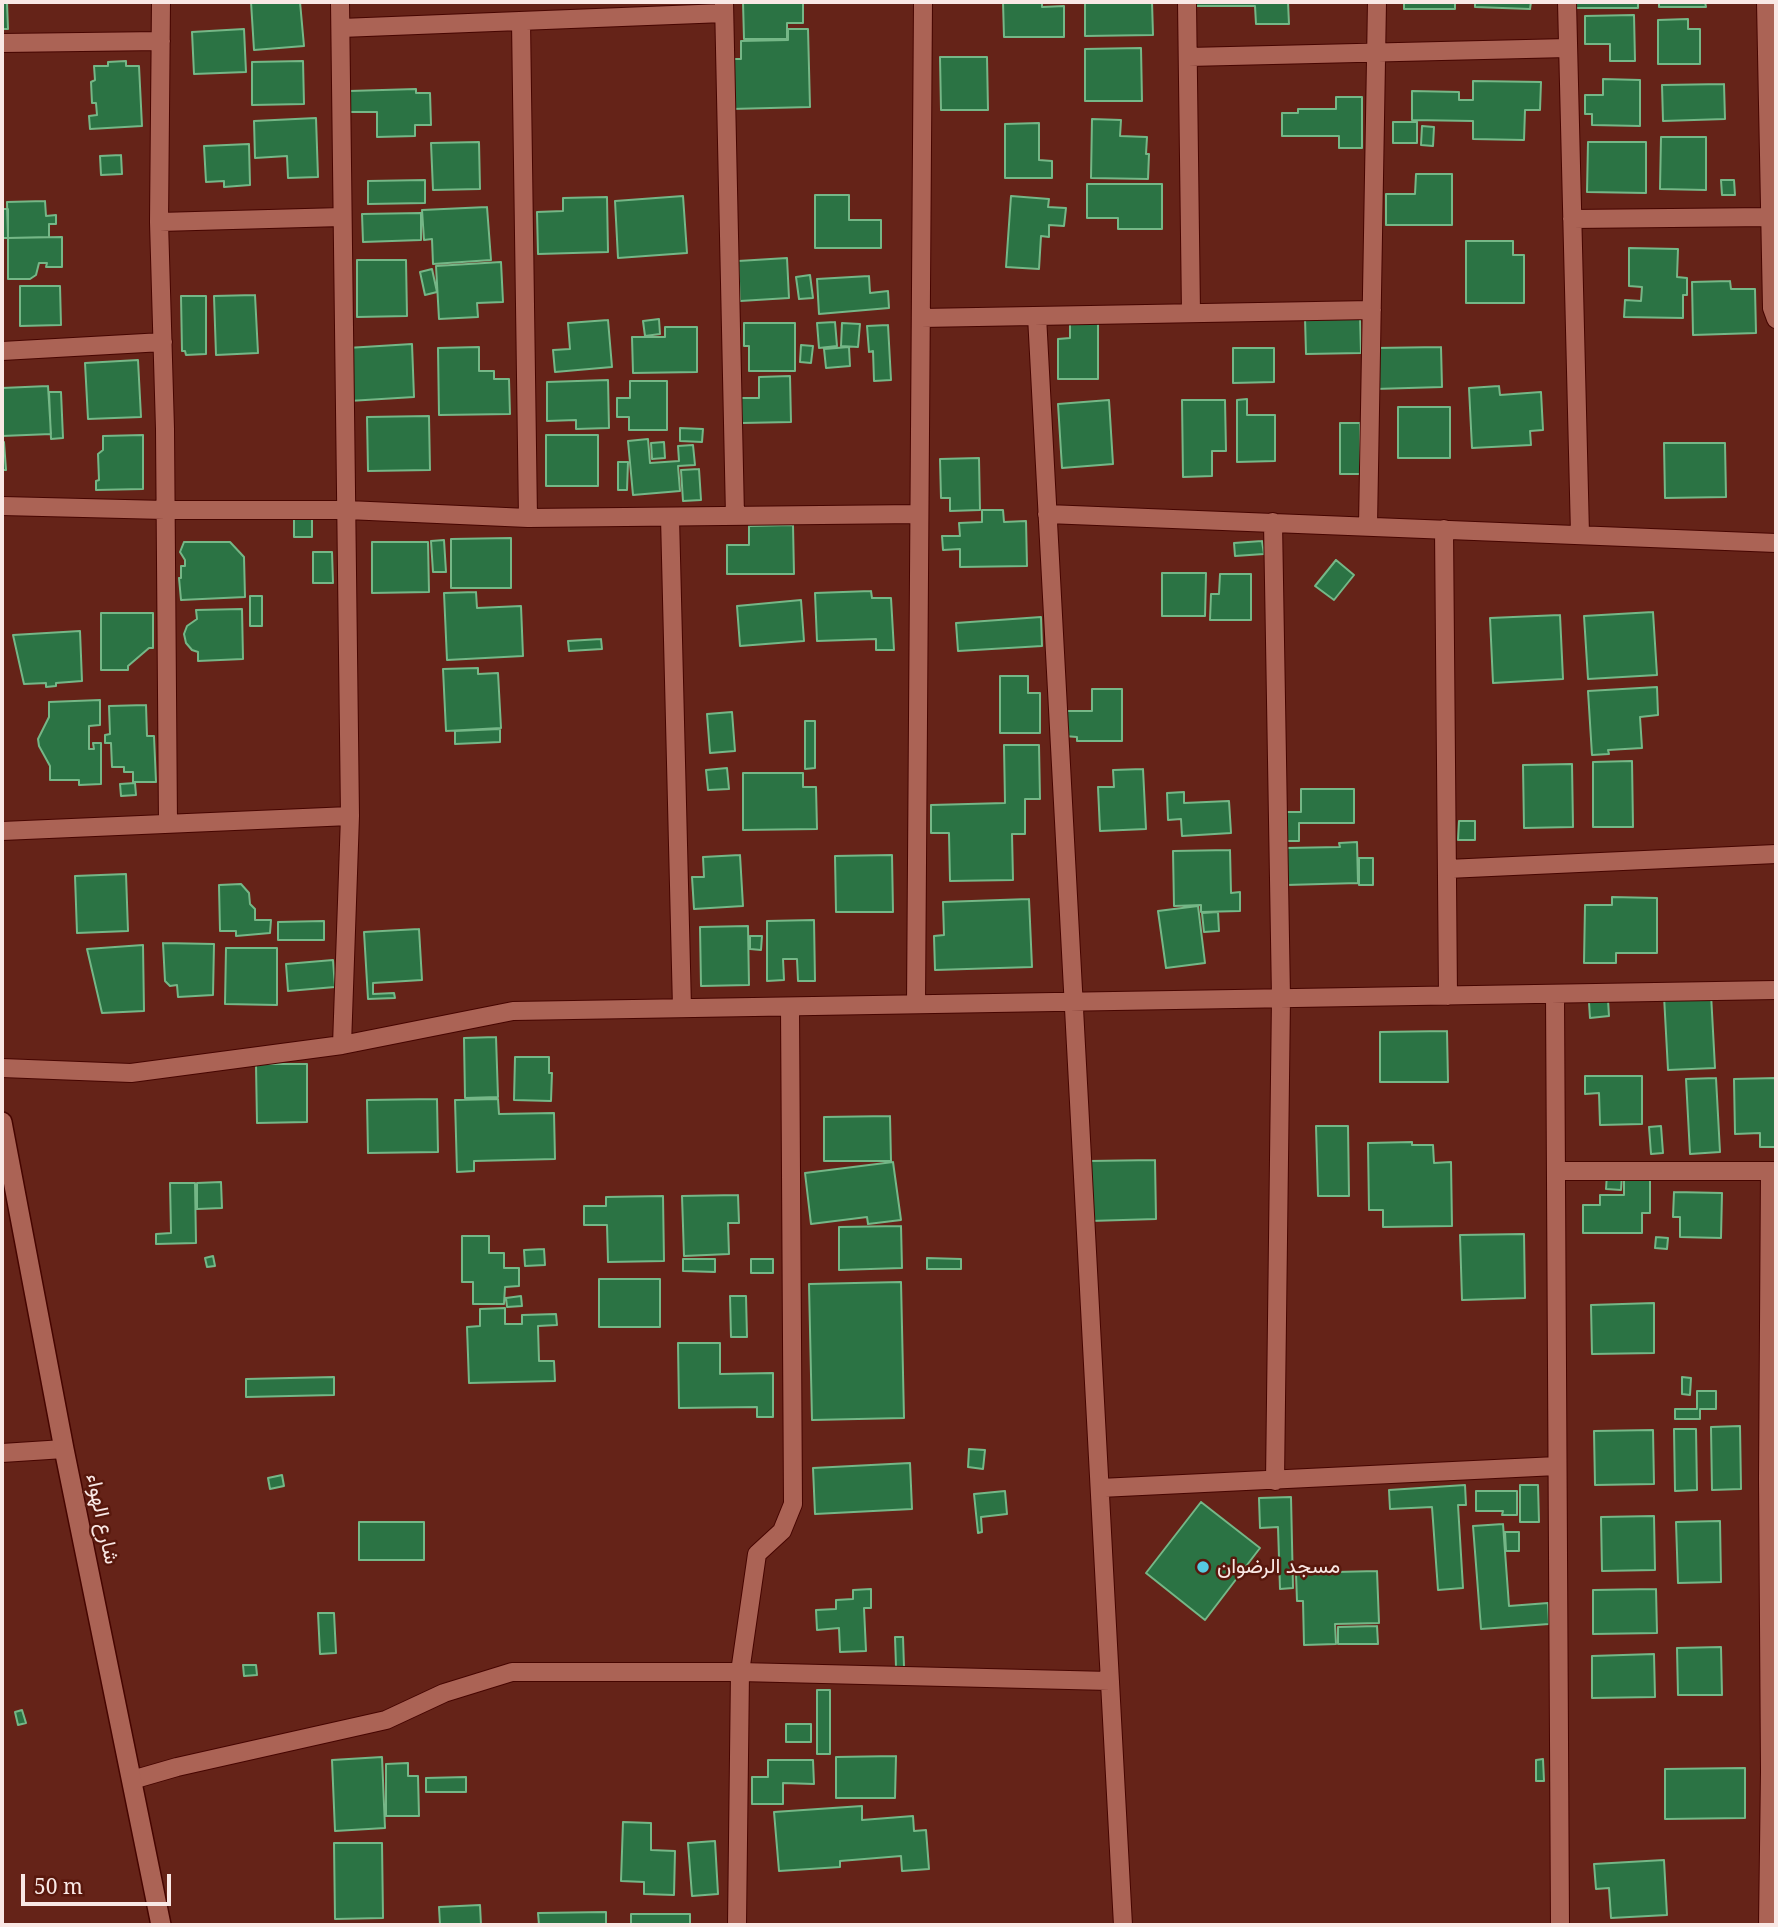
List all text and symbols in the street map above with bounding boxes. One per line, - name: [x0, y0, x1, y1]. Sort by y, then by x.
- street label: شارع الهواء: [80, 1471, 124, 1567]
- place label: مسجد الرضوان: [1217, 1554, 1340, 1580]
- marker: مسجد الرضوان: [1195, 1559, 1211, 1575]
- scale bar: [24, 1860, 175, 1904]
- text: 50 m: [34, 1872, 83, 1900]

